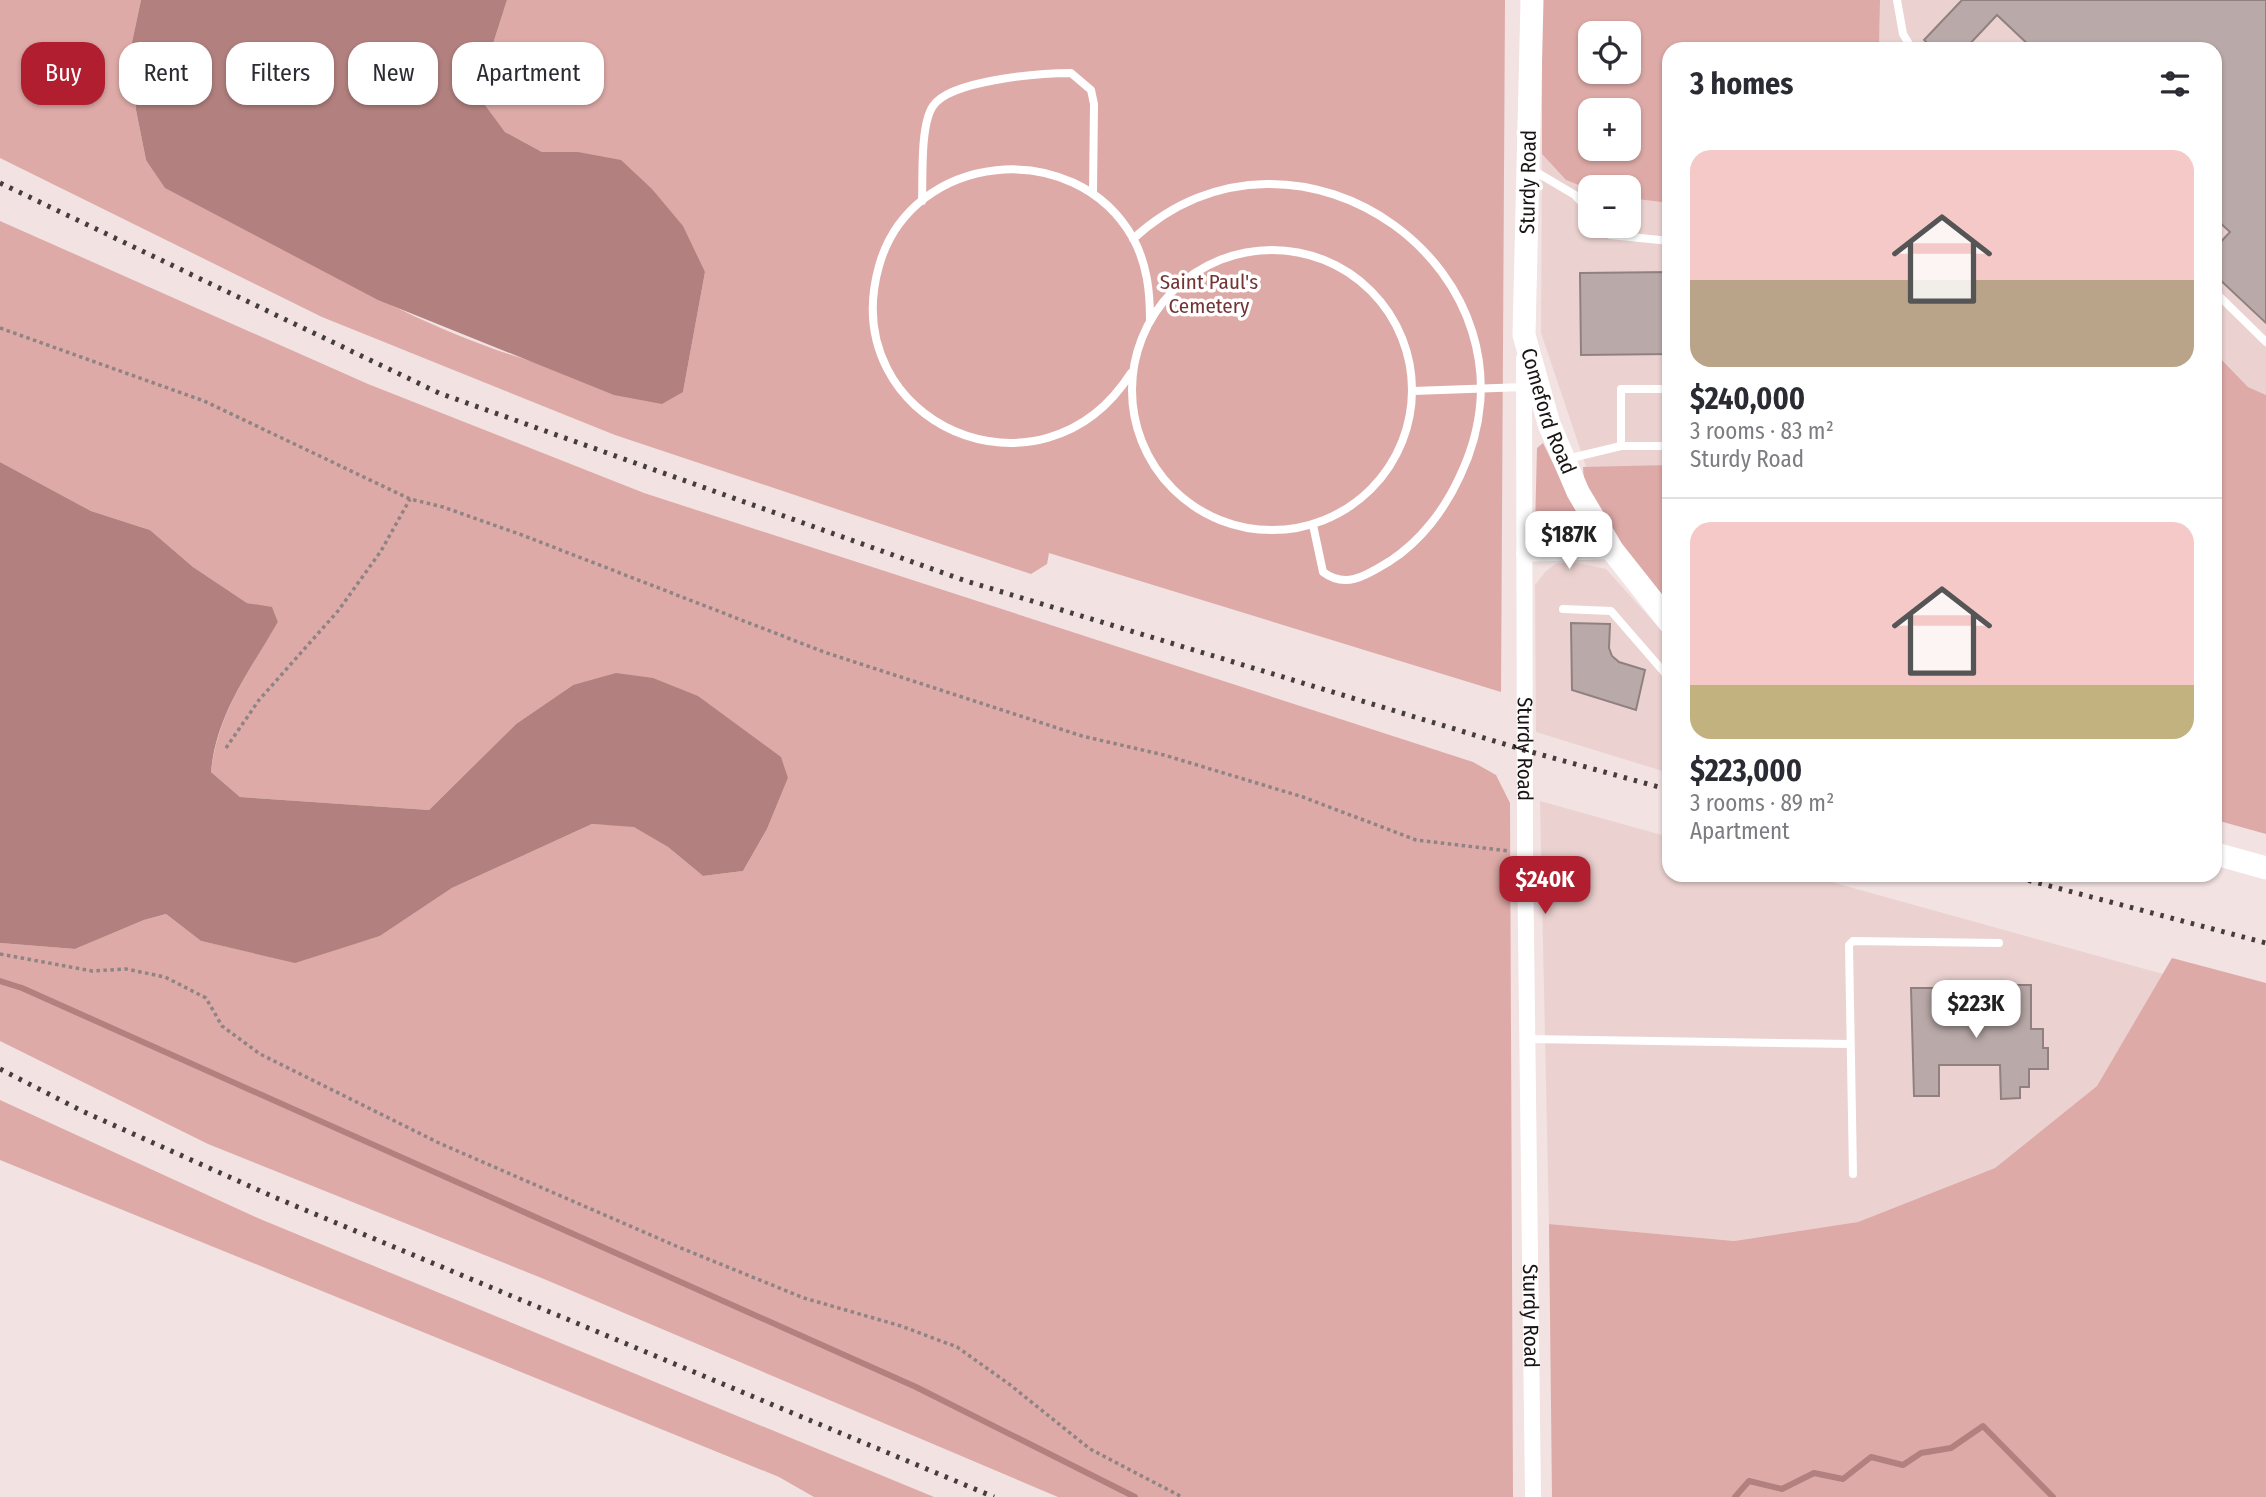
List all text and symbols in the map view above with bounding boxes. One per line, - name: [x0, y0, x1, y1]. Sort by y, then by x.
- map controls: [1578, 21, 1641, 238]
- button: locate: [1578, 21, 1641, 84]
- chip: Buy: [21, 42, 105, 105]
- chip: Rent: [119, 42, 212, 105]
- chip: Filters: [226, 42, 334, 105]
- chip: New: [348, 42, 438, 105]
- chip: Apartment: [452, 42, 604, 105]
- icon: filters: [2156, 65, 2194, 103]
- text: 3 homes: [1690, 66, 1793, 102]
- button: +: [1578, 98, 1641, 161]
- street label: Sturdy Road: [1514, 130, 1542, 234]
- button: −: [1578, 175, 1641, 238]
- icon: home: [1879, 196, 2005, 322]
- park label: Saint Paul's Cemetery: [1160, 269, 1258, 319]
- street label: Comeford Road: [1515, 345, 1582, 478]
- text: $240,000: [1690, 381, 1805, 417]
- text: 3 rooms · 83 m²: [1690, 417, 1834, 445]
- text: Sturdy Road: [1690, 445, 1804, 473]
- pin: $187K: [1520, 512, 1618, 571]
- text: $187K: [1541, 520, 1597, 548]
- icon: home: [1879, 568, 2005, 694]
- street label: Sturdy Road: [1512, 697, 1538, 801]
- text: $223,000: [1690, 753, 1802, 789]
- text: 3 rooms · 89 m²: [1690, 789, 1834, 817]
- text: Apartment: [1690, 817, 1790, 845]
- pin: $240K: [1496, 856, 1594, 916]
- text: $240K: [1515, 865, 1575, 893]
- pin: $223K: [1927, 981, 2025, 1040]
- text: $223K: [1948, 989, 2004, 1017]
- street label: Sturdy Road: [1517, 1264, 1544, 1368]

